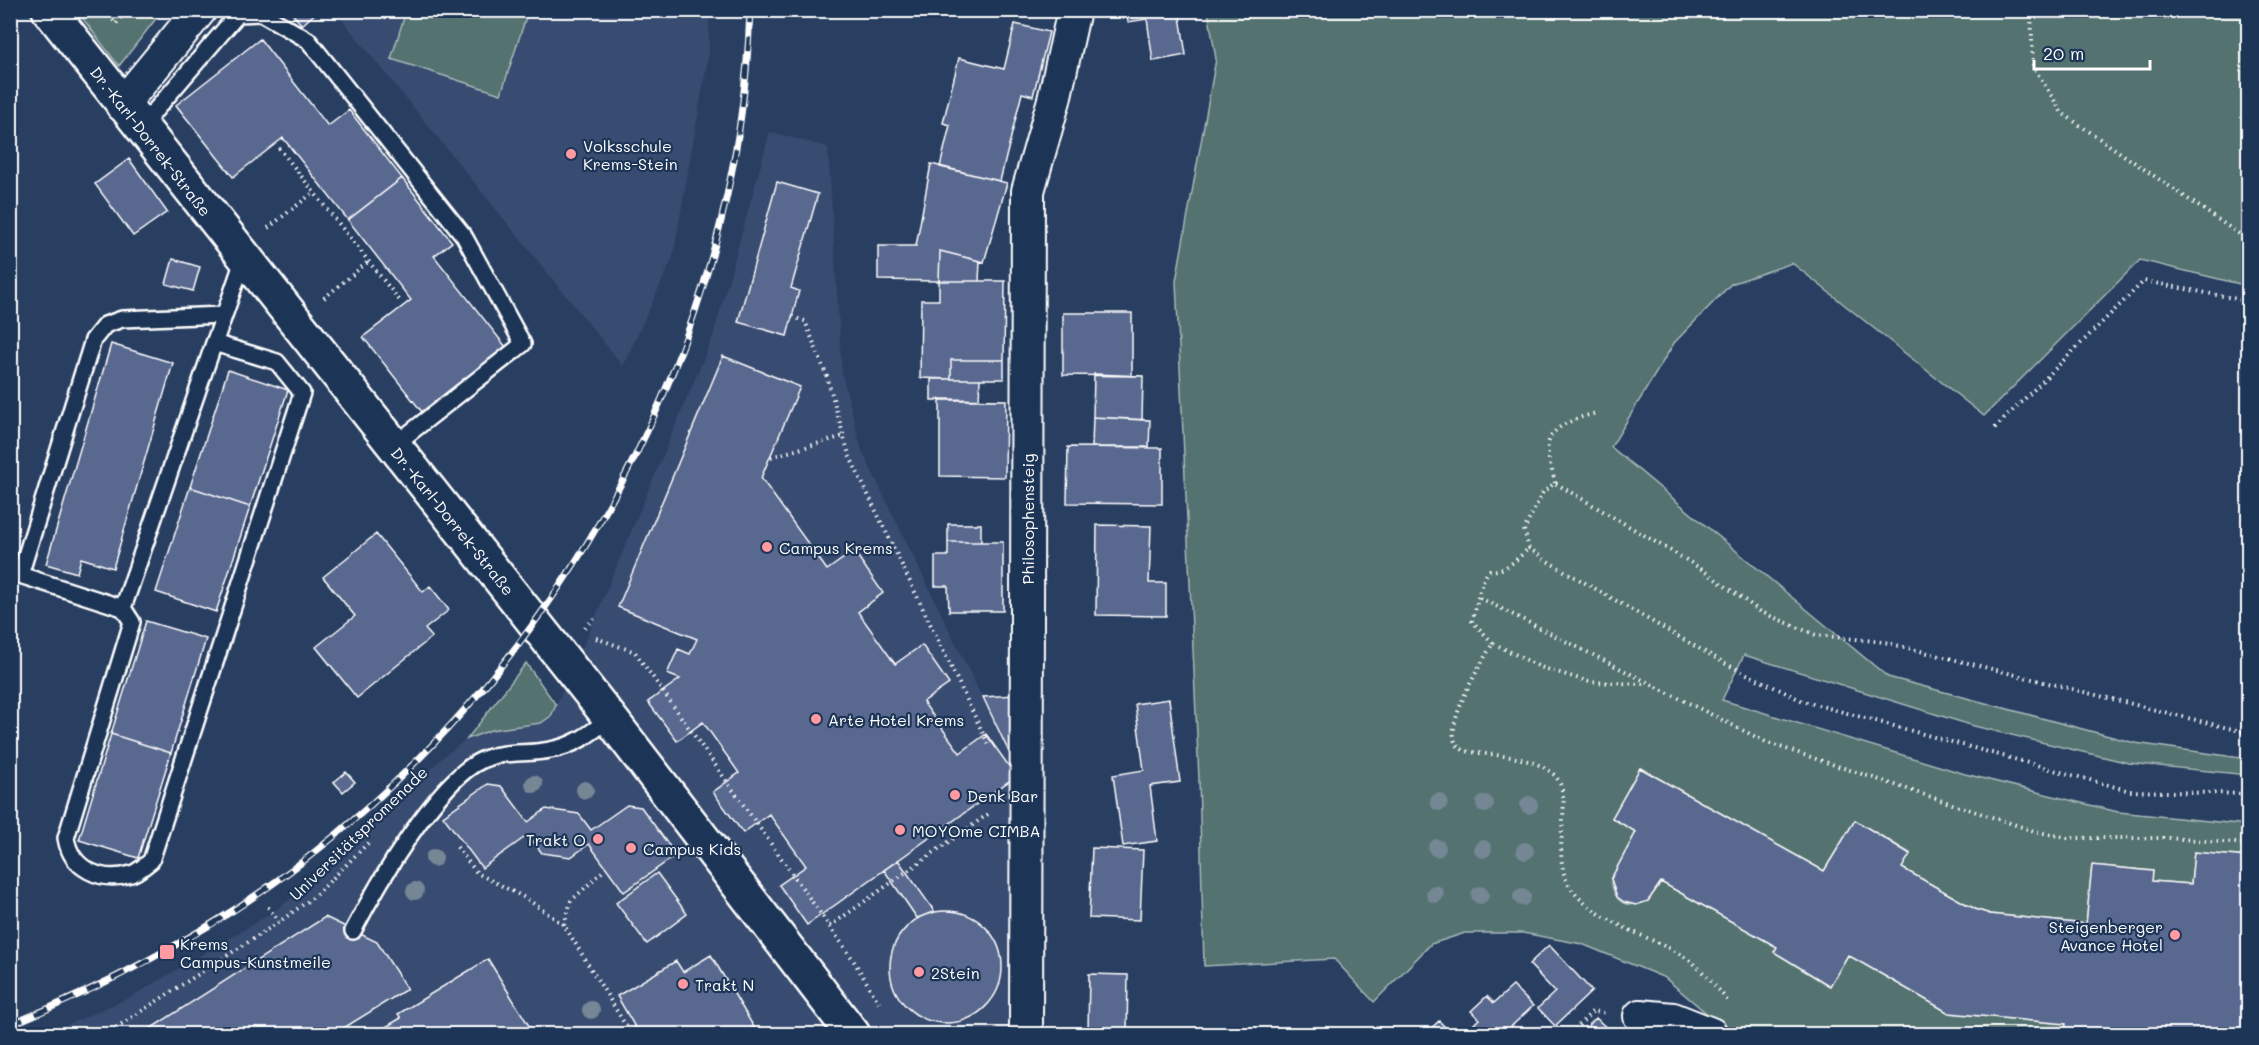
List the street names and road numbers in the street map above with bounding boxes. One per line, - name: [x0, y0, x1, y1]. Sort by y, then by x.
- street label: Dr.-Karl-Dorrek-Straße: [86, 62, 216, 220]
- street label: Dr.-Karl-Dorrek-Straße: [387, 443, 519, 599]
- street label: Philosophensteig: [1017, 453, 1038, 585]
- street label: Universitätspromenade: [284, 761, 432, 905]

